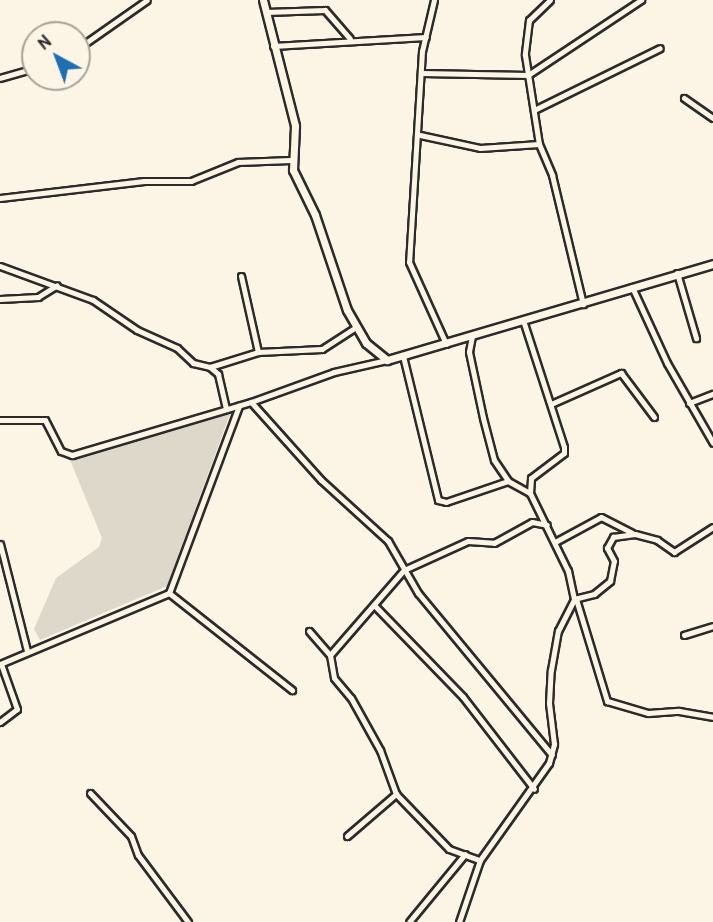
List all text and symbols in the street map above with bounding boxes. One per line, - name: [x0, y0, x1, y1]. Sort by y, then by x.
- north arrow: [21, 21, 91, 91]
- text: N: [31, 29, 56, 55]

